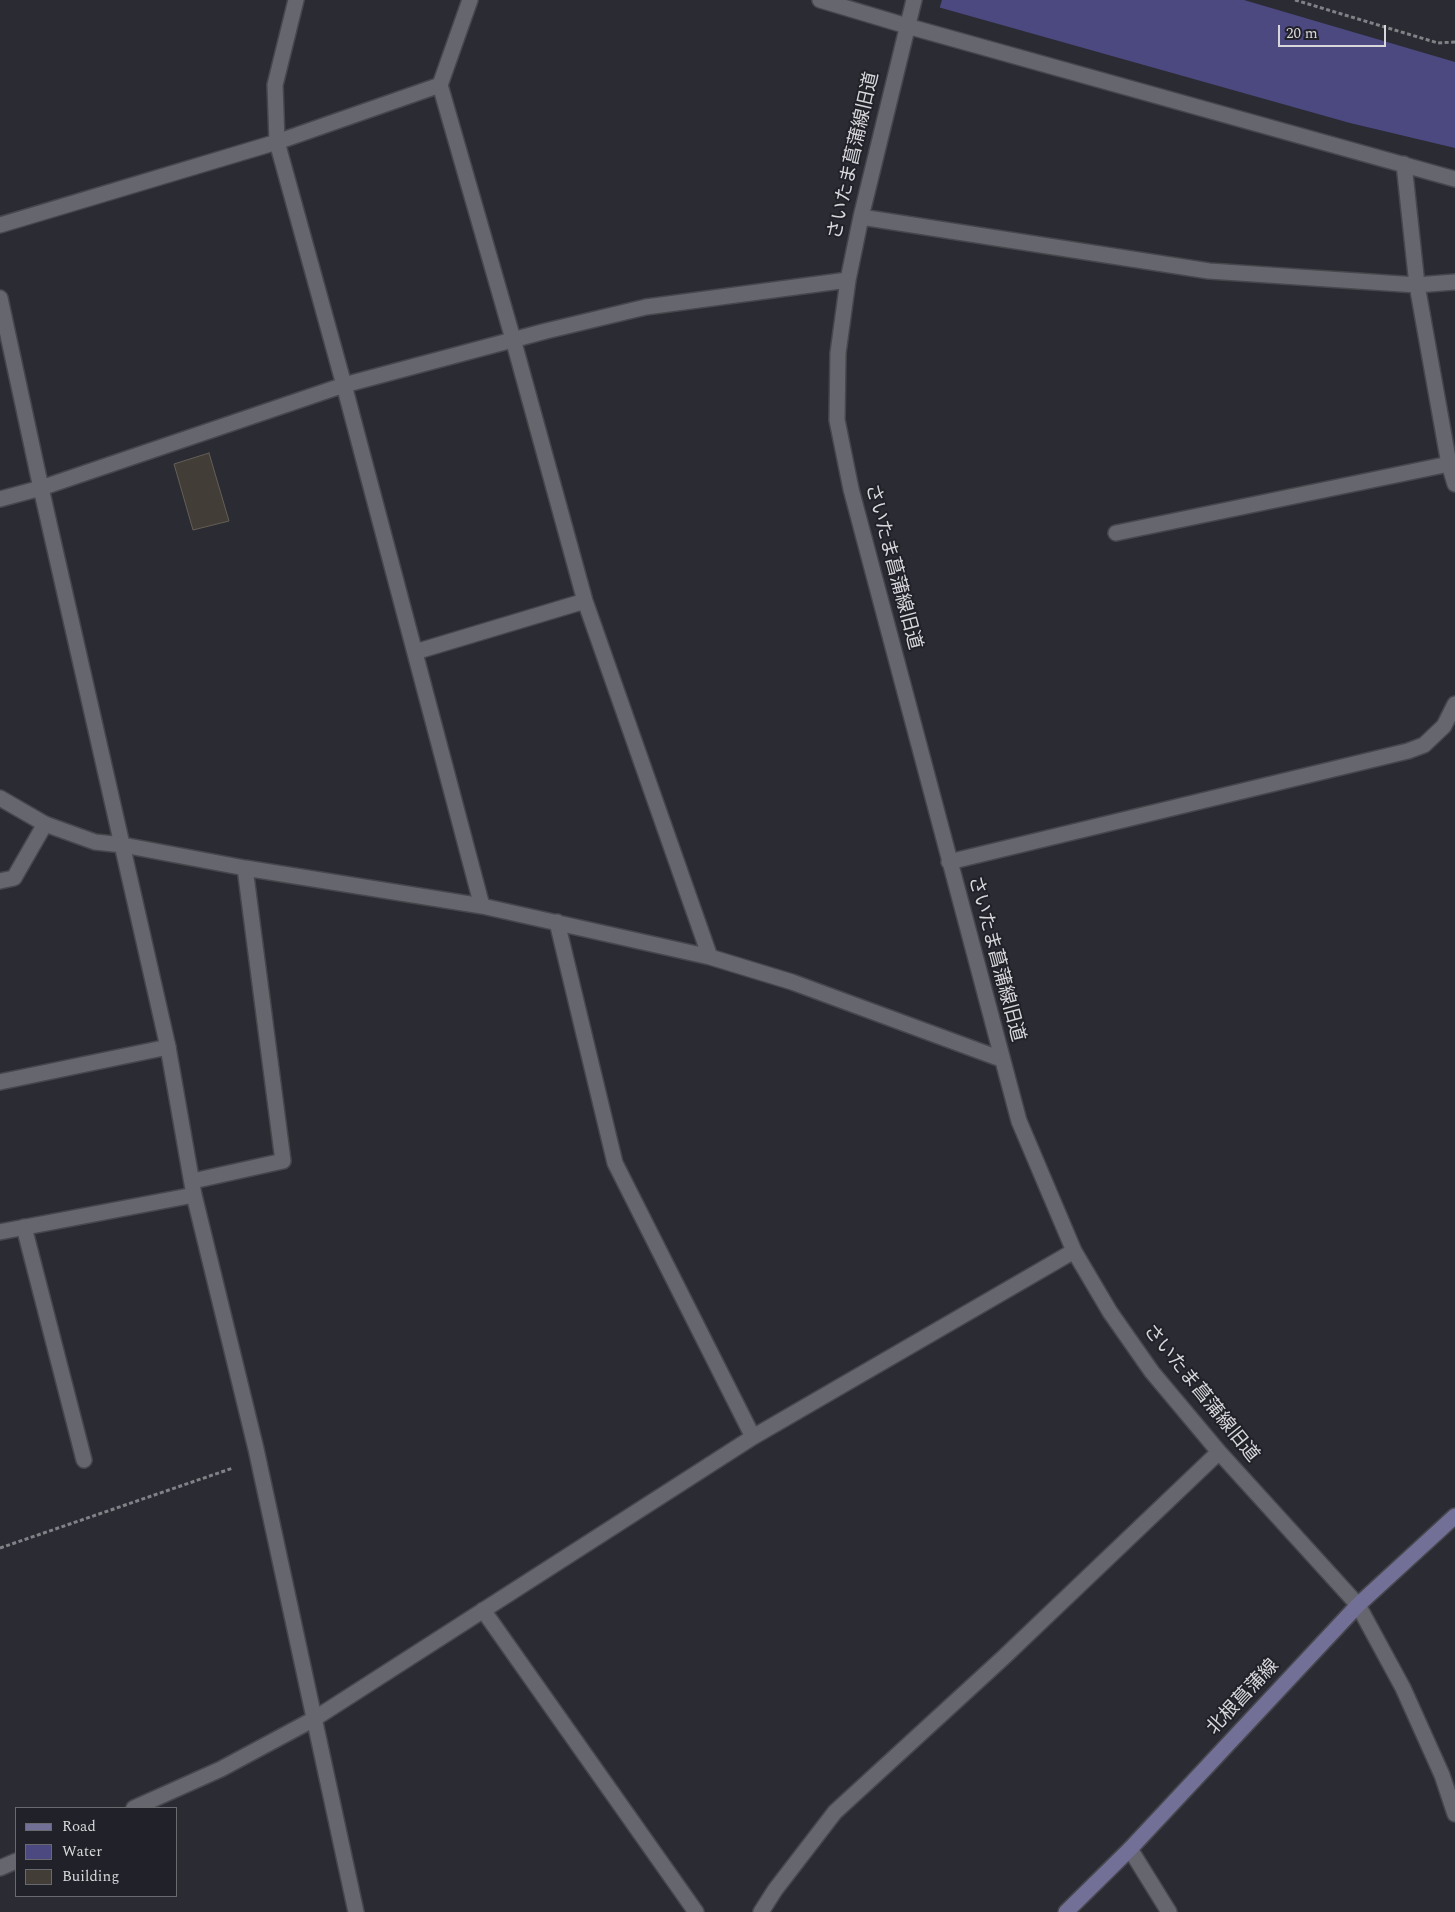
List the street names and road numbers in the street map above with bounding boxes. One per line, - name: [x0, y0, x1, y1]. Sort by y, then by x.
- street label: さいたま菖蒲線旧道: [825, 70, 885, 242]
- street label: さいたま菖蒲線旧道: [859, 481, 925, 653]
- street label: さいたま菖蒲線旧道: [962, 873, 1028, 1045]
- street label: さいたま菖蒲線旧道: [1137, 1320, 1263, 1468]
- street label: 北根菖蒲線: [1203, 1655, 1285, 1741]

